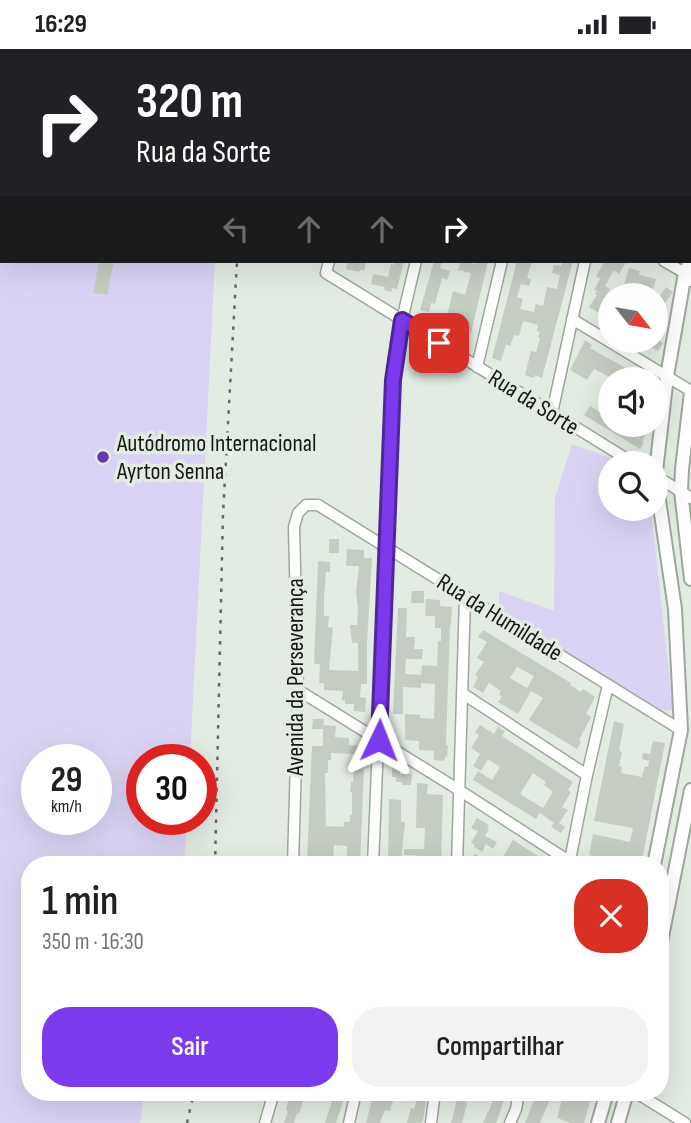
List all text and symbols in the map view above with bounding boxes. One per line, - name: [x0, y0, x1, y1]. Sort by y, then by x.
- text: 16:29: [35, 9, 87, 40]
- text: 320 m: [136, 73, 243, 132]
- icon: right: [21, 77, 112, 168]
- text: Rua da Sorte: [136, 133, 271, 172]
- icon: left: [217, 210, 255, 248]
- icon: ahead: [290, 210, 328, 248]
- icon: ahead: [363, 210, 401, 248]
- icon: right: [436, 210, 474, 248]
- north arrow: [598, 283, 668, 353]
- map controls: [598, 283, 668, 521]
- pin: [409, 313, 469, 373]
- icon: arrive: [420, 324, 458, 362]
- street label: Rua da Sorte: [483, 363, 584, 442]
- button: sound: [598, 367, 668, 437]
- place label: Autódromo Internacional Ayrton Senna: [116, 429, 317, 486]
- marker: Autódromo Internacional Ayrton Senna: [95, 449, 111, 465]
- button: search: [598, 451, 668, 521]
- street label: Rua da Humildade: [432, 567, 568, 668]
- street label: Avenida da Perseverança: [281, 578, 310, 777]
- position arrow: [342, 703, 416, 777]
- speed limit sign: 30: [126, 744, 217, 835]
- text: 29: [51, 759, 82, 802]
- text: km/h: [51, 796, 82, 817]
- text: 1 min: [42, 876, 118, 927]
- button: close: [574, 879, 648, 953]
- text: 350 m · 16:30: [42, 928, 144, 956]
- button: Sair: [42, 1007, 338, 1087]
- button: Compartilhar: [352, 1007, 648, 1087]

